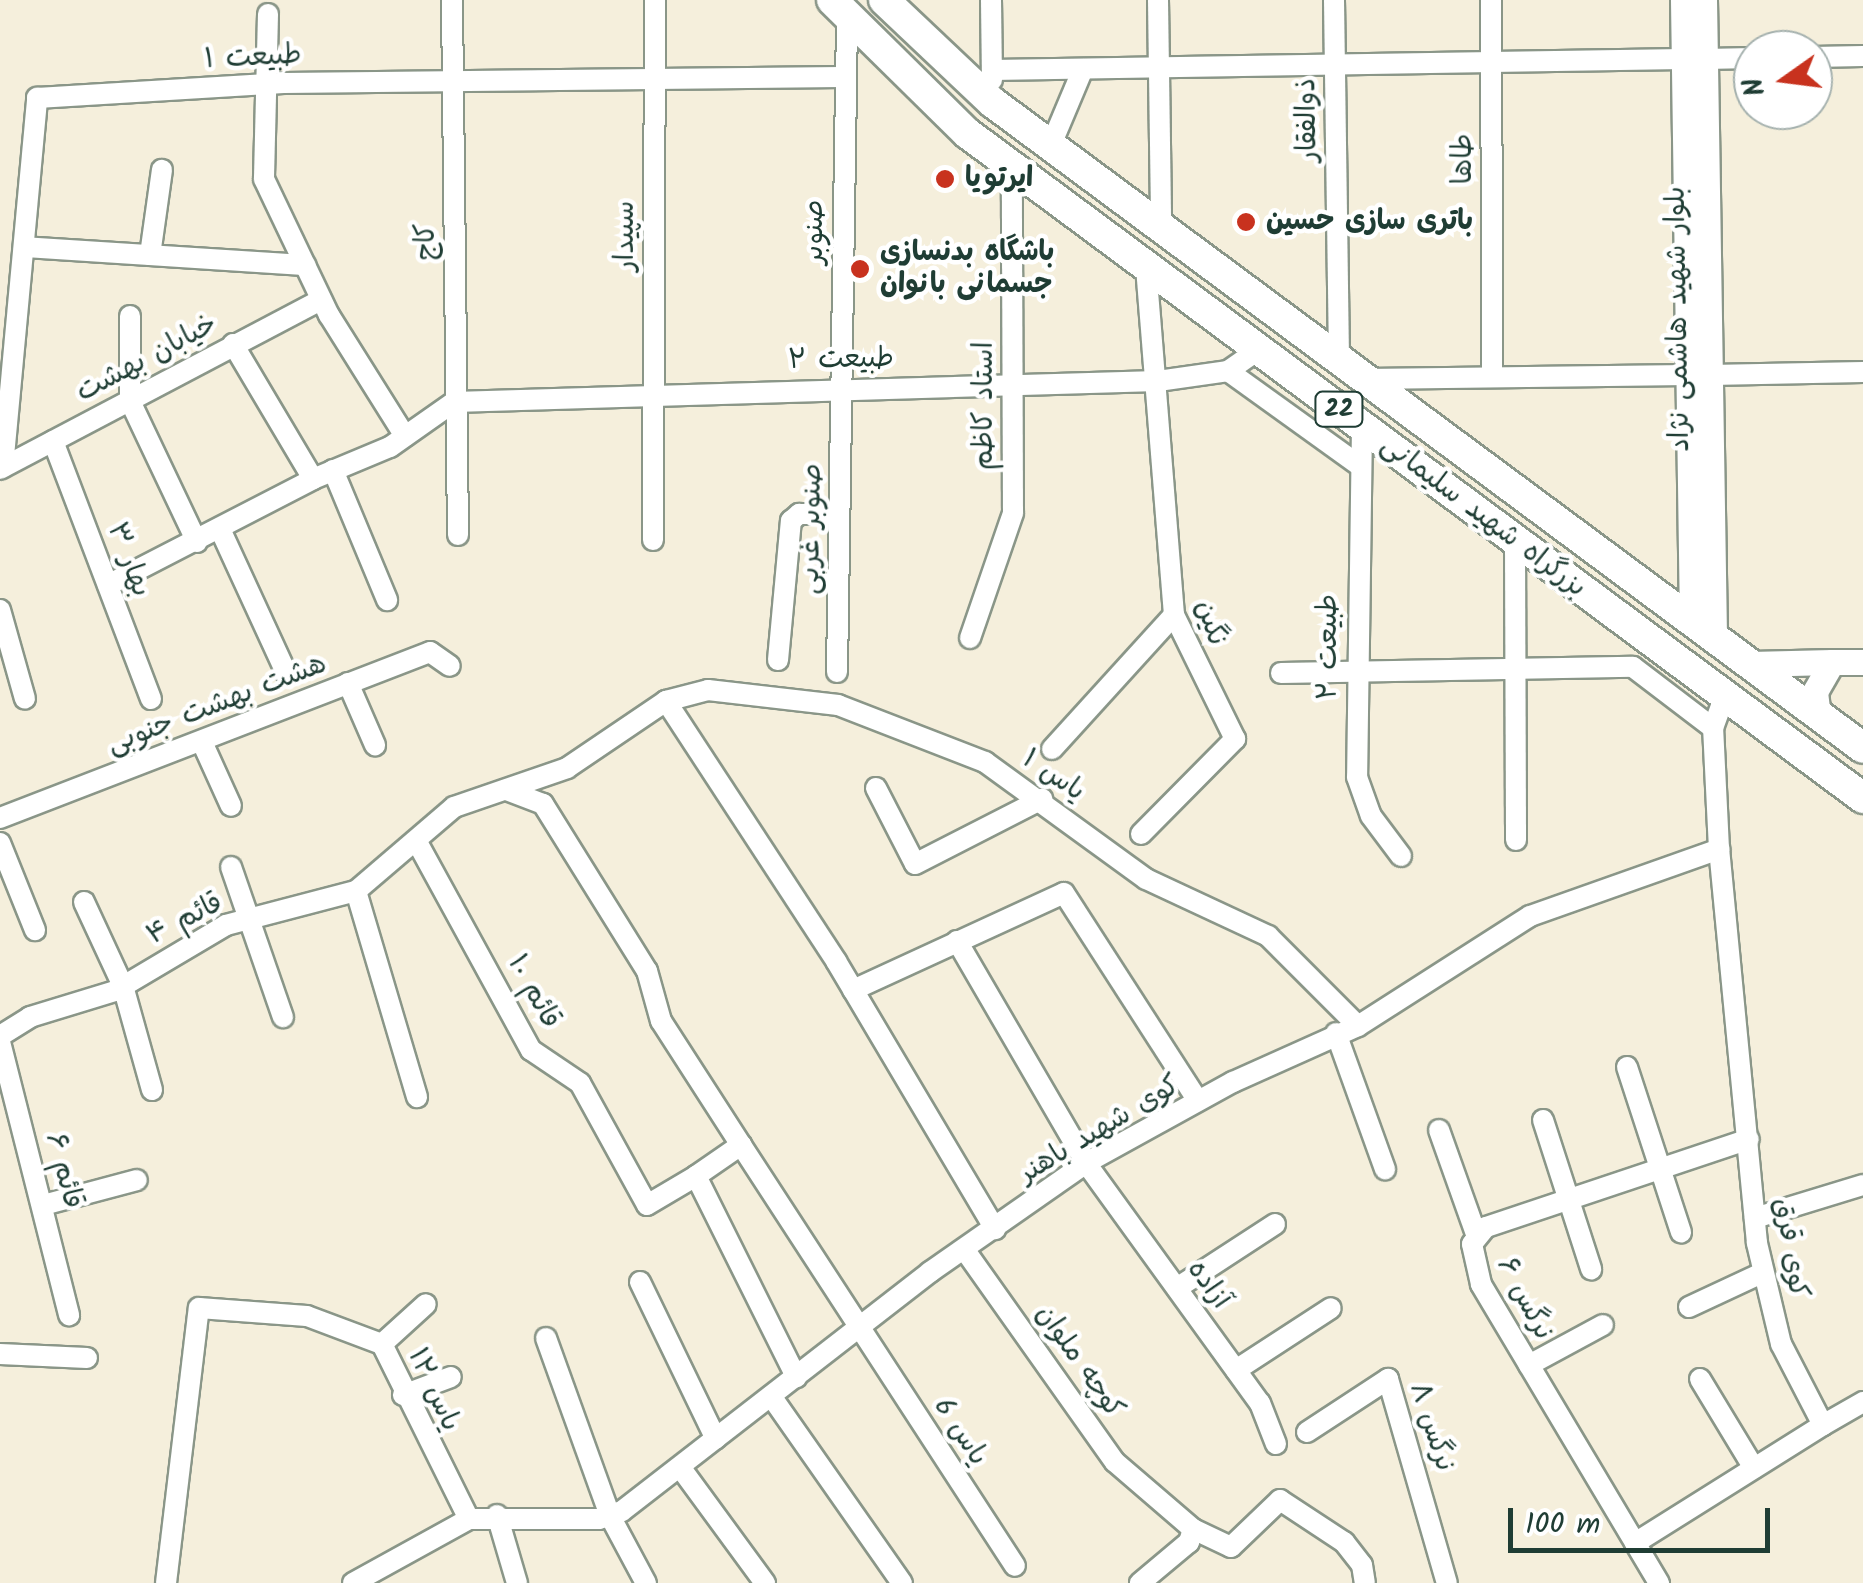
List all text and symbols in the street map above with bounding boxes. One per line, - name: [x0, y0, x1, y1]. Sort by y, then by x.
- north arrow: [1733, 30, 1833, 130]
- street label: طبیعت ۱: [203, 39, 303, 77]
- text: N: [1731, 73, 1779, 101]
- street label: ذوالفقار: [1290, 78, 1326, 162]
- street label: طاها: [1447, 133, 1481, 185]
- place label: ایرتویا: [965, 162, 1033, 196]
- marker: ایرتویا: [934, 168, 956, 190]
- street label: بلوار شهید هاشمی نژاد: [1660, 186, 1698, 452]
- street label: صنوبر: [798, 200, 832, 264]
- street label: سپیدار: [609, 201, 643, 271]
- place label: باتری سازی حسین: [1266, 205, 1473, 239]
- marker: باتری سازی حسین: [1235, 211, 1257, 233]
- street label: کاج: [410, 224, 444, 260]
- place label: باشگاه بدنسازی جسمانی بانوان: [880, 236, 1054, 302]
- marker: باشگاه بدنسازی جسمانی بانوان: [849, 258, 871, 280]
- street label: خیابان بهشت: [71, 308, 223, 410]
- street label: طبیعت ۲: [788, 342, 894, 378]
- street label: استاد کاظم: [968, 342, 1002, 470]
- road number: 22: [1314, 389, 1364, 429]
- street label: بزرگراه شهید سلیمانی: [1374, 429, 1592, 605]
- street label: صنوبر غربی: [794, 463, 830, 595]
- street label: بهار ۳: [99, 518, 157, 602]
- street label: طبیعت ٣: [1312, 594, 1346, 700]
- street label: نگین: [1187, 596, 1233, 650]
- street label: هشت بهشت جنوبی: [103, 648, 331, 762]
- street label: یاس ۱: [1015, 743, 1091, 809]
- street label: قائم ۴: [141, 887, 229, 953]
- street label: قائم ۱۰: [499, 949, 567, 1035]
- street label: کوی شهید باهنر: [1014, 1069, 1186, 1191]
- street label: قائم ۶: [37, 1130, 89, 1212]
- street label: کوی قرق: [1766, 1196, 1814, 1300]
- street label: نرگس ۶: [1488, 1252, 1560, 1346]
- street label: آزاده: [1179, 1254, 1237, 1316]
- street label: کوچه ملوان: [1028, 1299, 1130, 1425]
- street label: یاس ۱۲: [399, 1343, 467, 1437]
- street label: نرگس ۸: [1401, 1379, 1461, 1475]
- street label: یاس 6: [926, 1392, 994, 1472]
- scale bar: [1513, 1488, 1776, 1550]
- text: 100 m: [1525, 1501, 1600, 1549]

